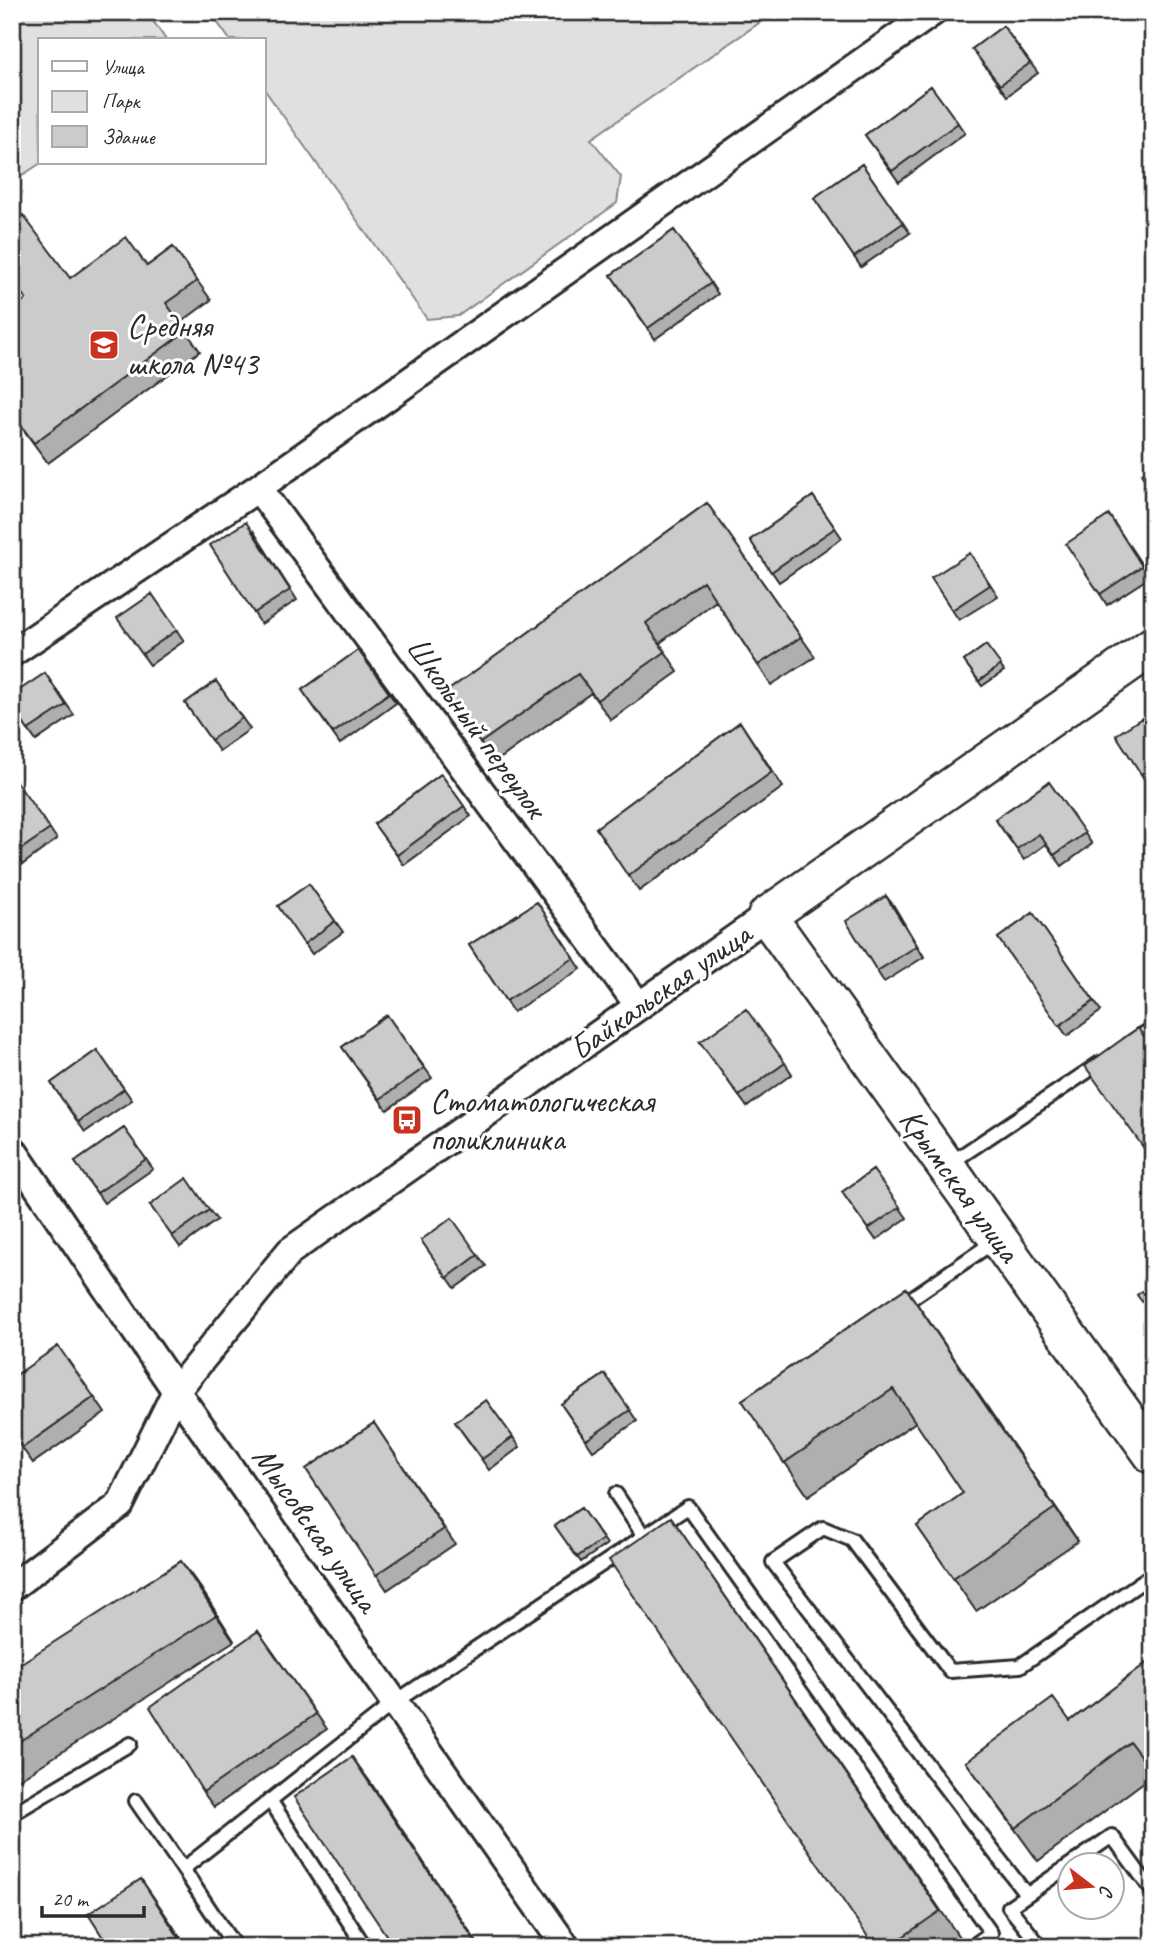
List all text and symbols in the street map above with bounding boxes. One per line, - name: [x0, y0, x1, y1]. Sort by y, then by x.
- legend: [38, 38, 266, 164]
- text: Улица: [102, 54, 145, 80]
- text: Парк: [102, 88, 142, 114]
- text: Здание: [102, 124, 156, 150]
- place label: Средняя школа №43: [127, 305, 260, 385]
- school or university icon: Средняя школа №43: [87, 328, 121, 362]
- street label: Школьный переулок: [397, 628, 559, 828]
- street label: Байкальская улица: [561, 912, 761, 1069]
- place label: Стоматологическая поликлиника: [430, 1080, 656, 1160]
- street label: Крымская улица: [890, 1100, 1031, 1272]
- bus stop icon: Стоматологическая поликлиника: [390, 1103, 424, 1137]
- street label: Мысовская улица: [243, 1438, 390, 1622]
- north arrow: [1056, 1850, 1126, 1920]
- scale bar: [42, 1875, 144, 1919]
- text: С: [1093, 1883, 1119, 1901]
- text: 20 m: [52, 1886, 90, 1912]

